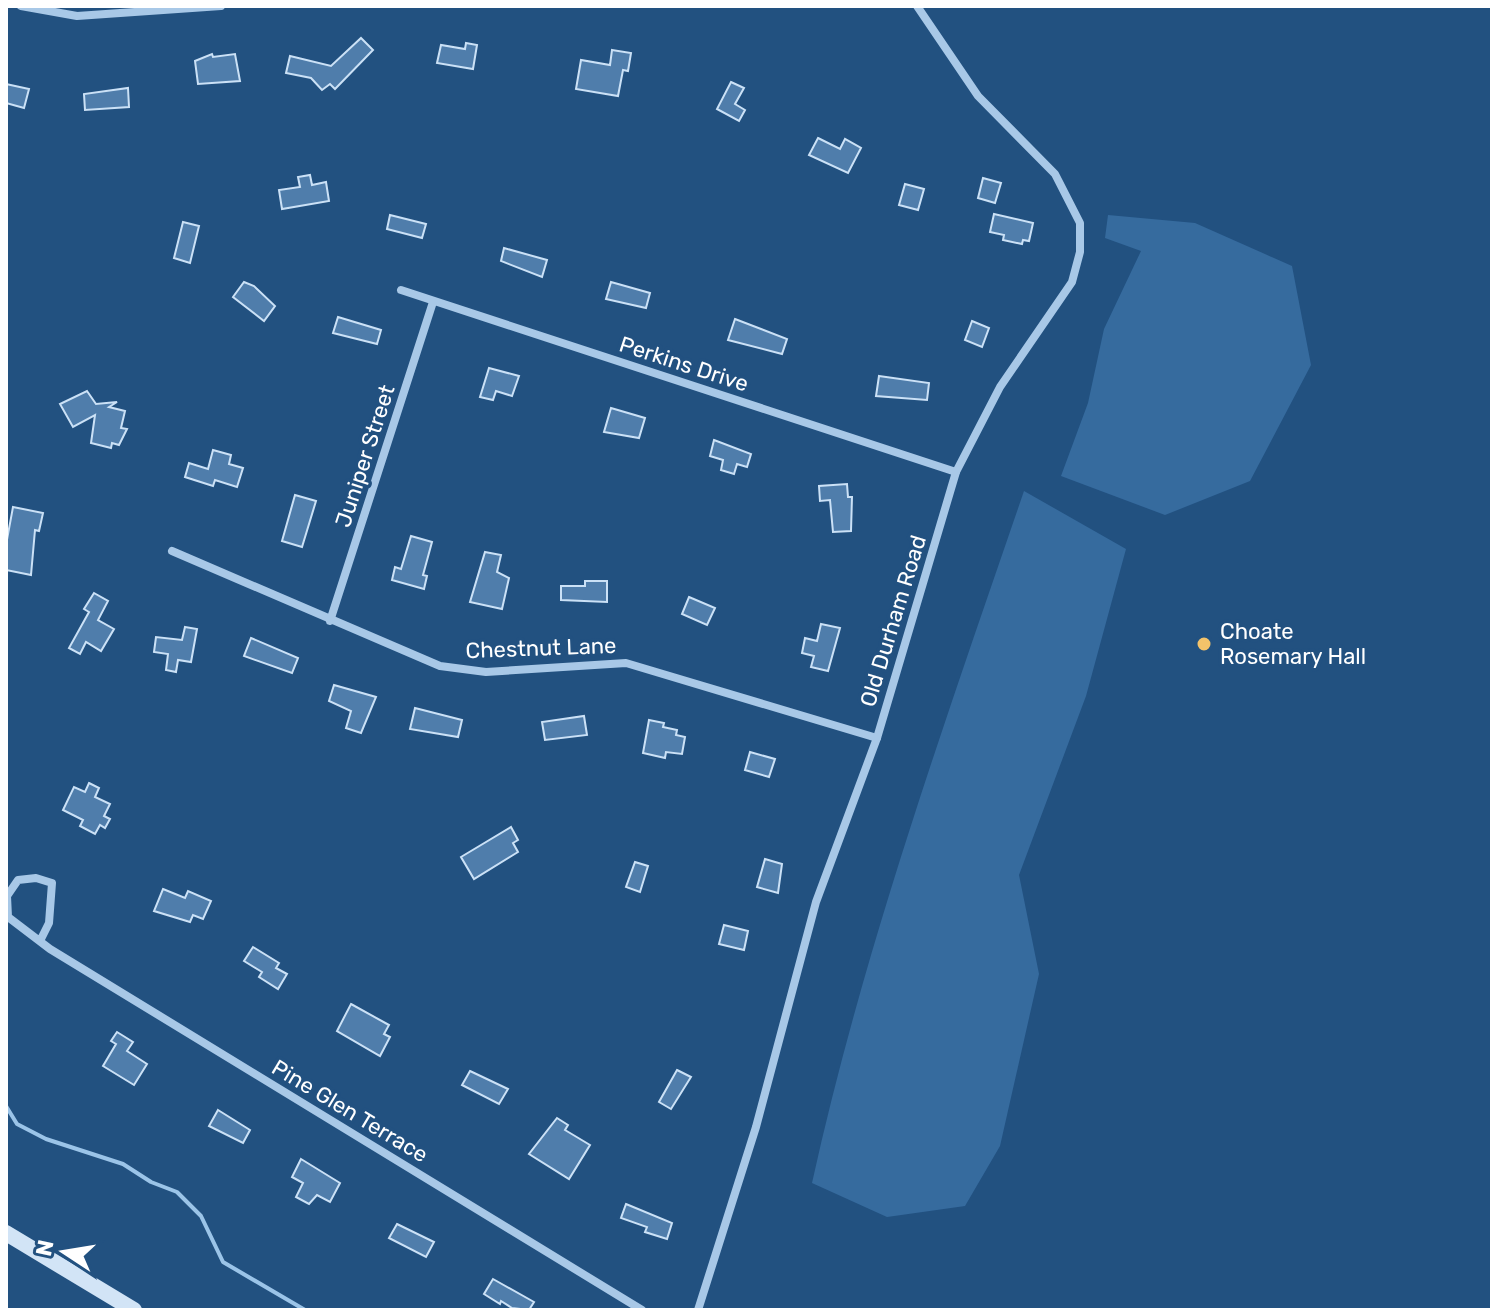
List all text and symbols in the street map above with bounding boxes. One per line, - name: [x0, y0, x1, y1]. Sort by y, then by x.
- street label: Perkins Drive: [616, 330, 752, 398]
- street label: Juniper Street: [329, 381, 401, 531]
- street label: Old Durham Road: [854, 532, 932, 710]
- place label: Choate Rosemary Hall: [1220, 618, 1366, 670]
- street label: Chestnut Lane: [465, 632, 617, 664]
- marker: Choate Rosemary Hall: [1195, 635, 1213, 653]
- street label: Pine Glen Terrace: [267, 1054, 433, 1168]
- north arrow: [24, 1212, 104, 1292]
- text: N: [30, 1237, 60, 1258]

